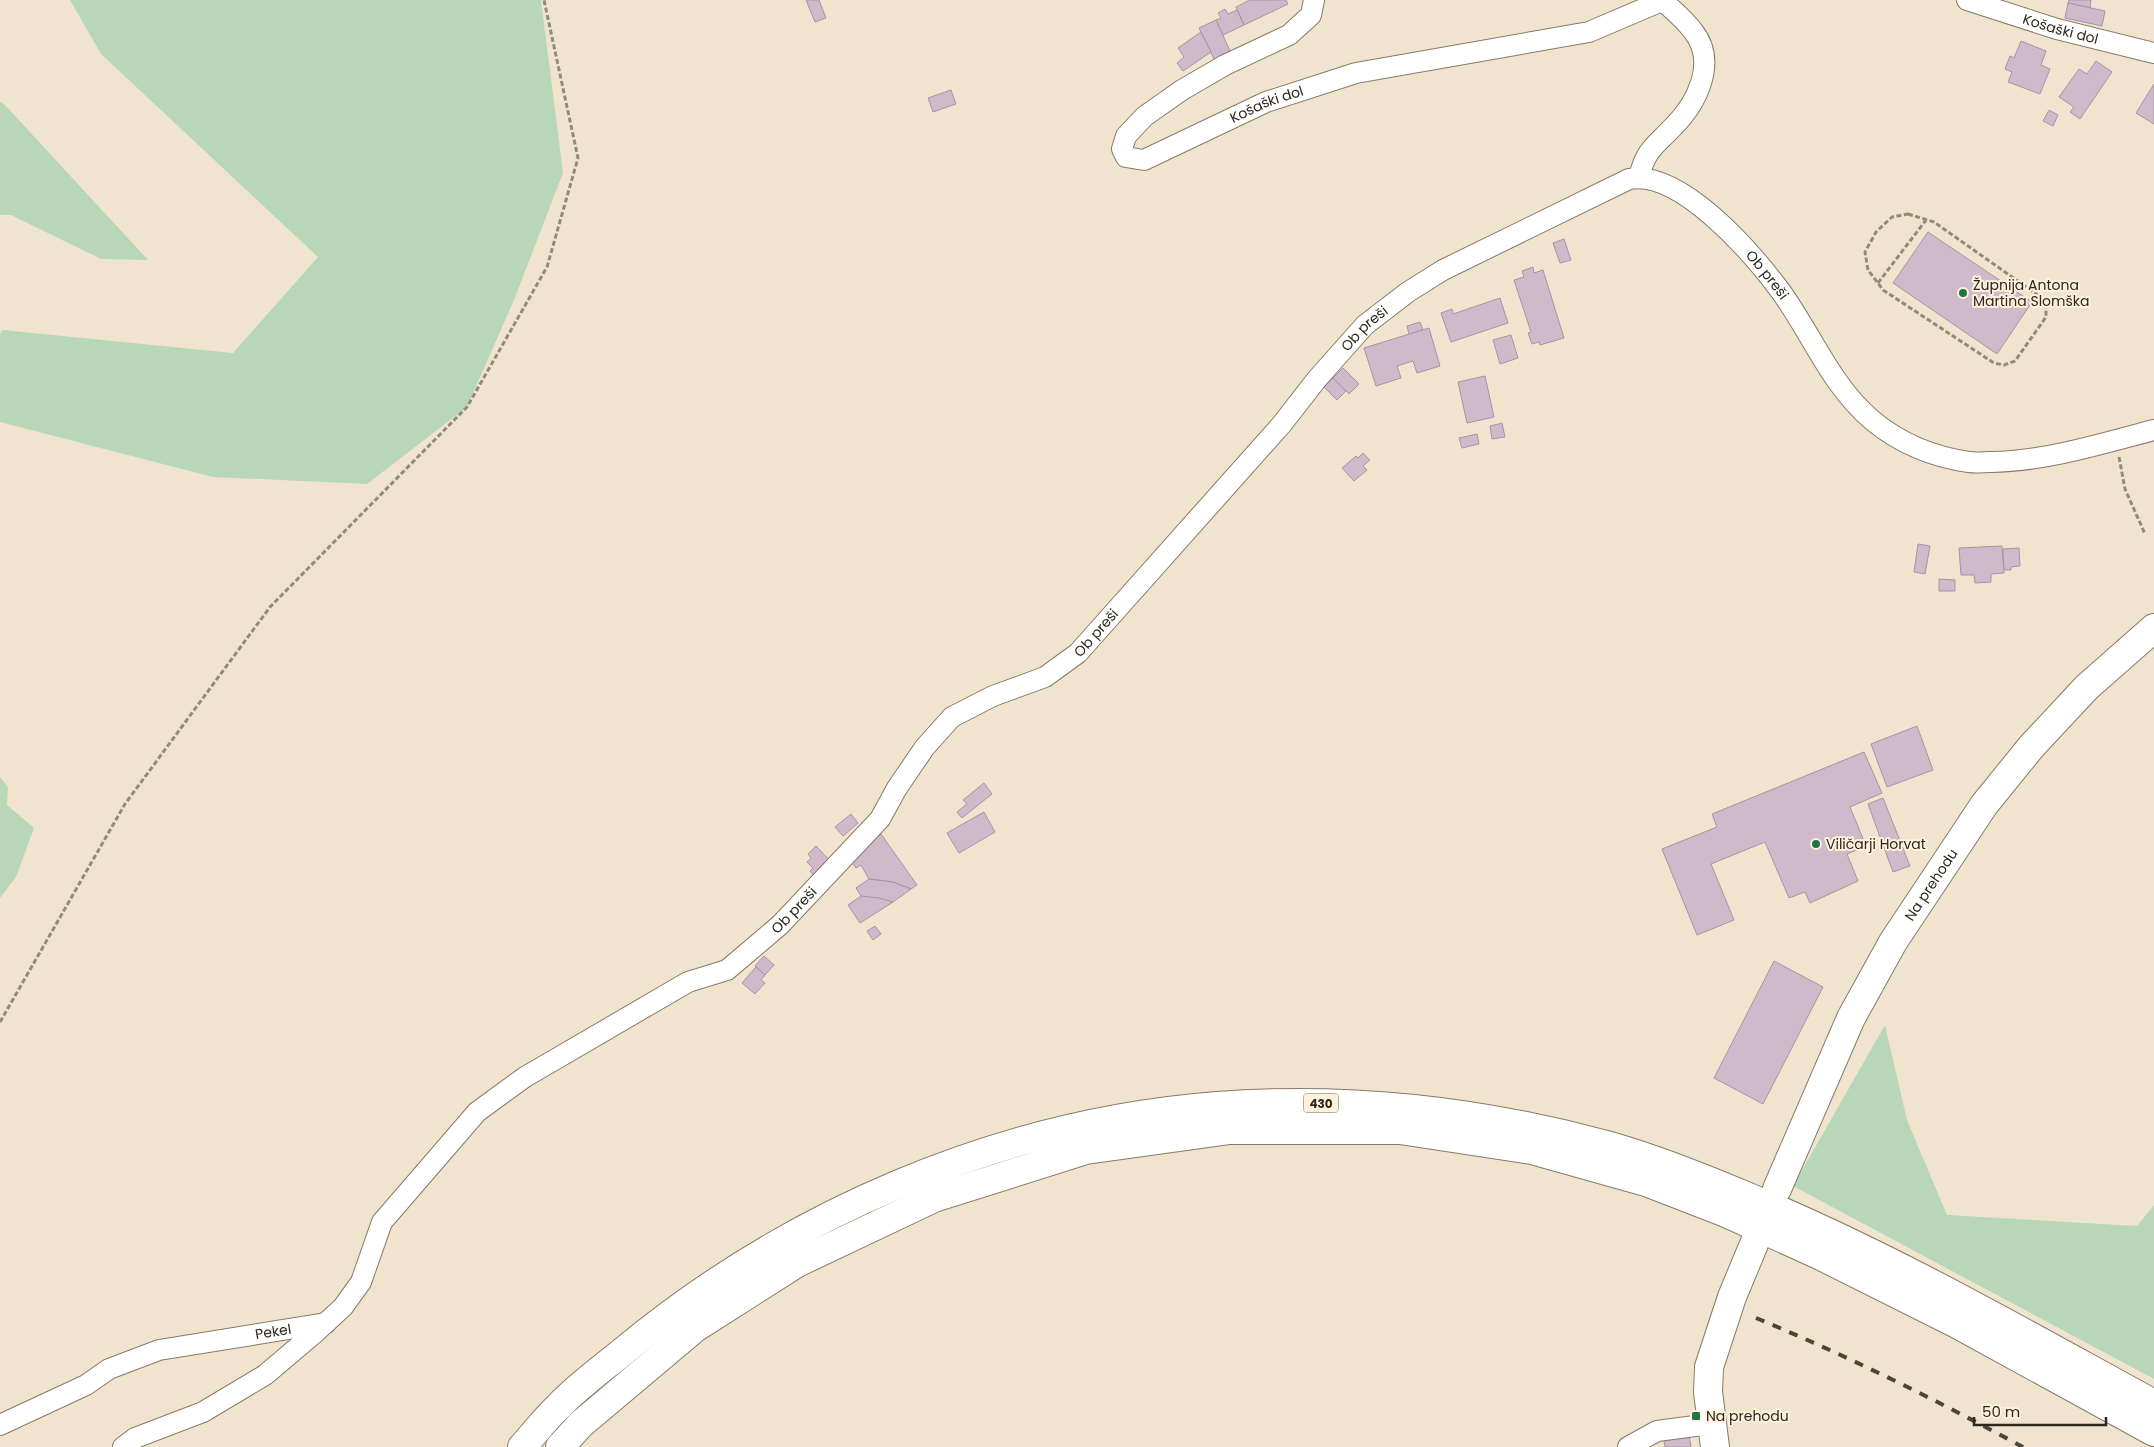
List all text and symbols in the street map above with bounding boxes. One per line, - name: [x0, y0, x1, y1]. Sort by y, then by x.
- street label: Košaški dol: [2020, 9, 2100, 49]
- street label: Košaški dol: [1226, 81, 1306, 128]
- street label: Ob preši: [1741, 246, 1793, 303]
- place label: Župnija Antona Martina Slomška: [1973, 275, 2089, 311]
- marker: Župnija Antona Martina Slomška: [1957, 287, 1969, 299]
- street label: Ob preši: [1336, 301, 1392, 356]
- street label: Ob preši: [1069, 604, 1123, 661]
- place label: Viličarji Horvat: [1826, 834, 1926, 854]
- marker: Viličarji Horvat: [1810, 838, 1822, 850]
- street label: Na prehodu: [1900, 845, 1962, 925]
- street label: Ob preši: [767, 882, 821, 938]
- road number: 430: [1304, 1094, 1338, 1112]
- street label: Pekel: [254, 1319, 293, 1344]
- scale bar: [1974, 1394, 2106, 1426]
- text: 50 m: [1982, 1401, 2020, 1422]
- place label: Na prehodu: [1706, 1406, 1789, 1426]
- marker: Na prehodu: [1690, 1410, 1702, 1422]

